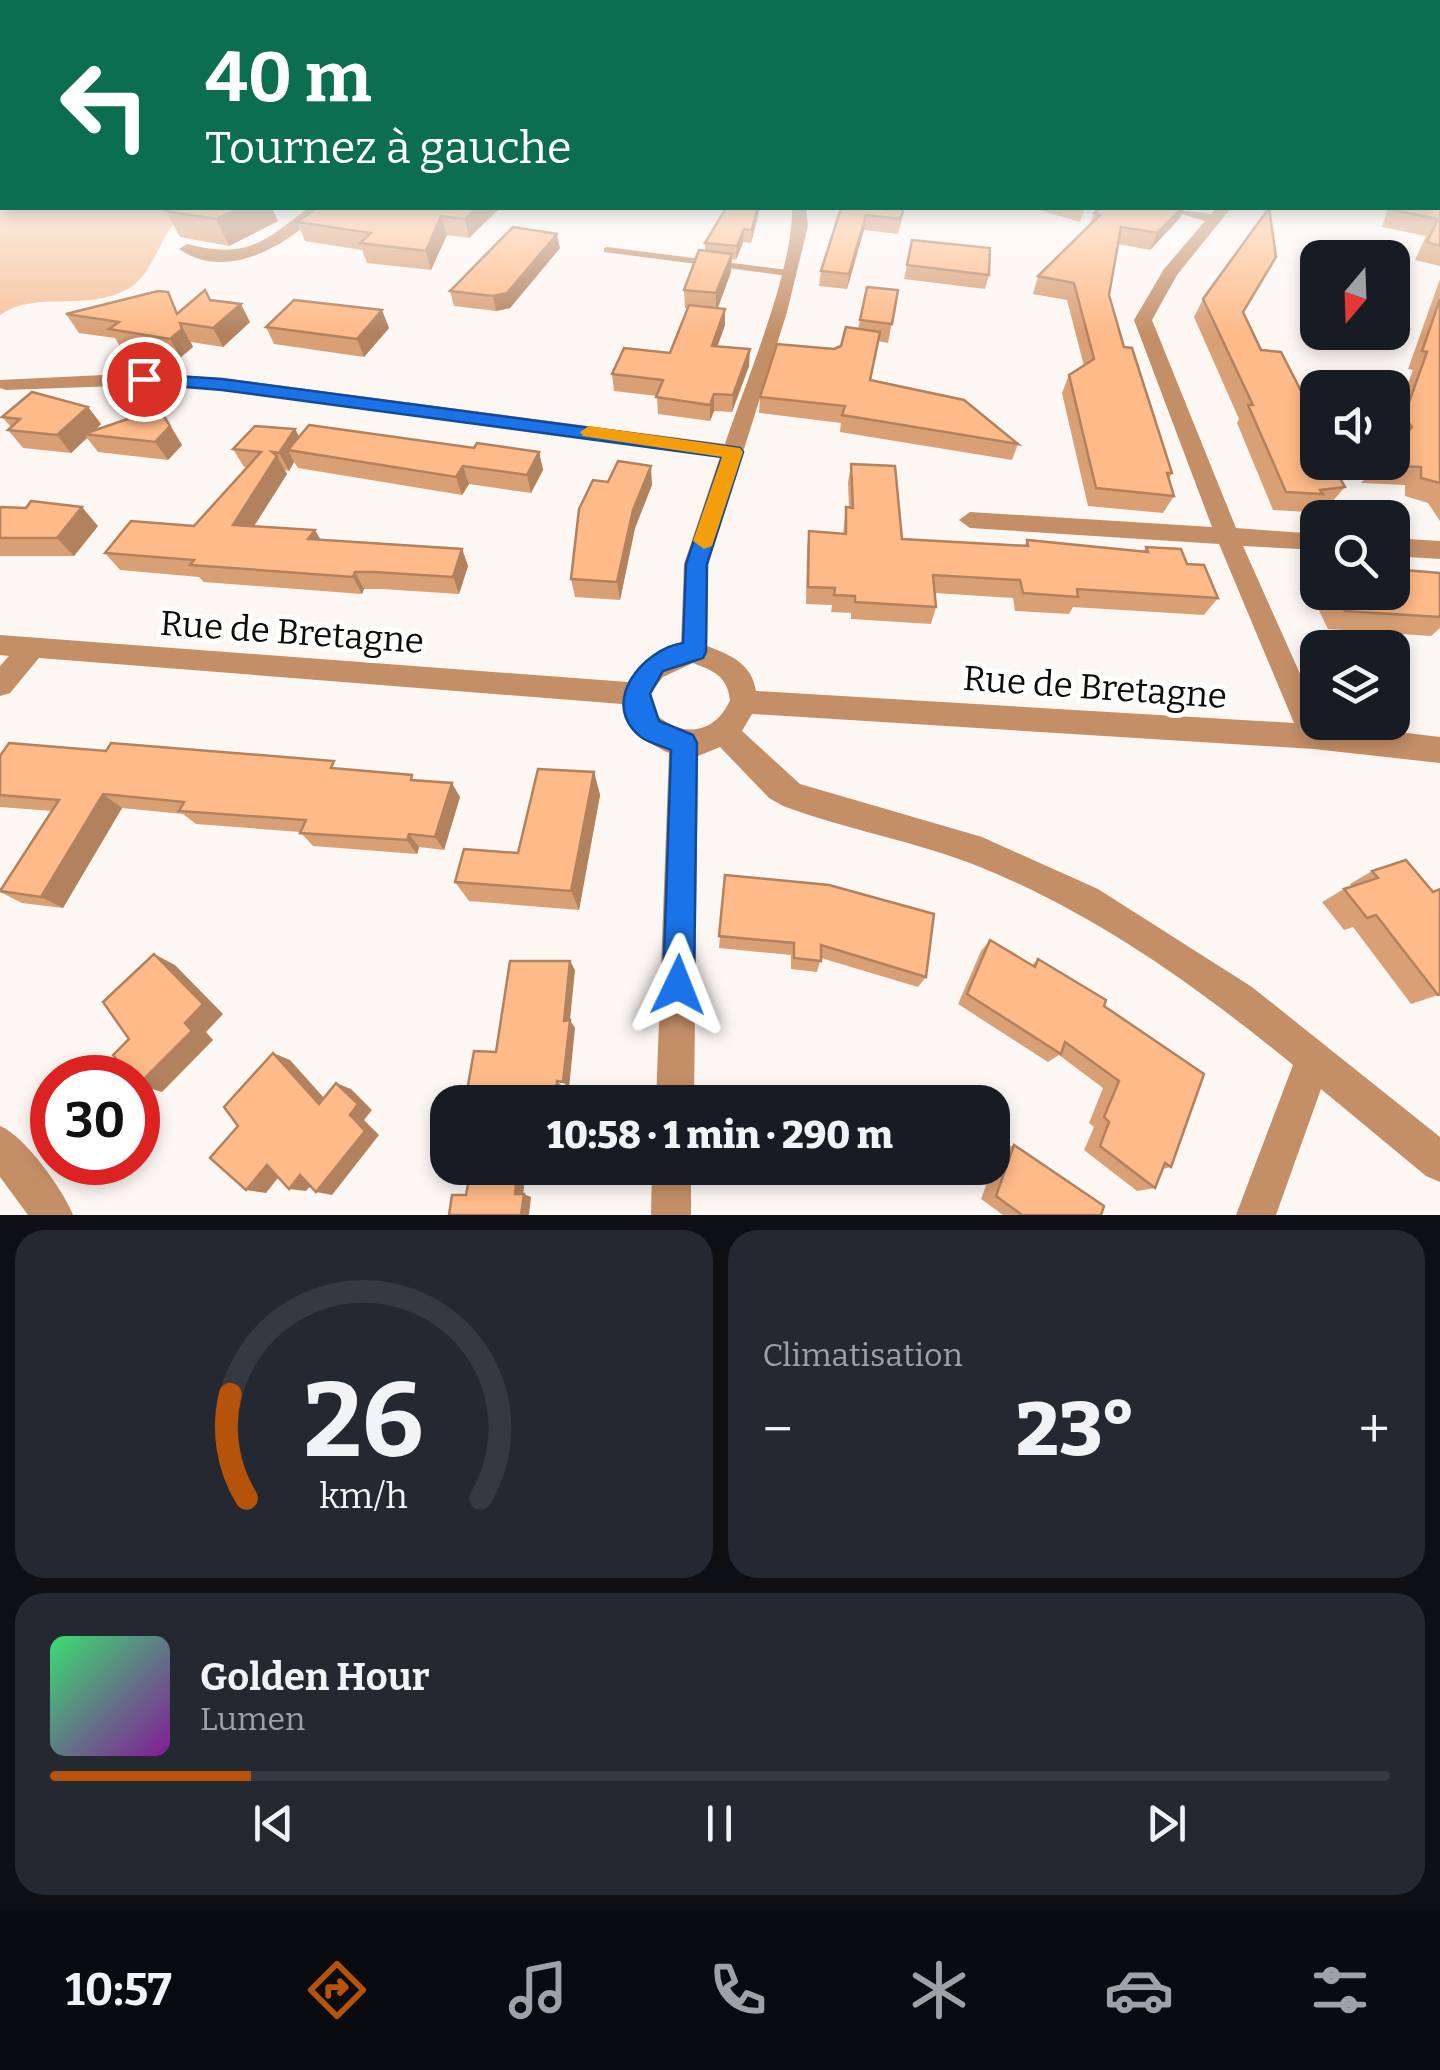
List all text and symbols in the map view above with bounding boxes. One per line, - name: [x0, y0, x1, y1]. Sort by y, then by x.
- text: 40 m: [205, 36, 371, 120]
- icon: left: [40, 40, 170, 170]
- text: Tournez à gauche: [205, 121, 572, 175]
- north arrow: [1300, 240, 1410, 350]
- map controls: [1300, 240, 1410, 740]
- pin: [102, 337, 187, 422]
- icon: arrive: [117, 352, 172, 407]
- button: sound: [1300, 370, 1410, 480]
- button: search: [1300, 500, 1410, 610]
- street label: Rue de Bretagne: [158, 602, 426, 662]
- button: layers: [1300, 630, 1410, 740]
- street label: Rue de Bretagne: [961, 657, 1229, 717]
- position arrow: [626, 933, 730, 1037]
- speed limit sign: 30: [30, 1055, 160, 1185]
- text: 10:58 · 1 min · 290 m: [547, 1112, 893, 1158]
- text: Climatisation: [763, 1336, 963, 1374]
- text: 26: [304, 1359, 424, 1484]
- text: 23°: [1016, 1385, 1135, 1475]
- text: −: [763, 1397, 793, 1463]
- text: +: [1359, 1397, 1390, 1463]
- text: km/h: [320, 1475, 408, 1517]
- text: Golden Hour: [200, 1654, 430, 1700]
- text: Lumen: [200, 1700, 305, 1738]
- icon: previous: [246, 1796, 301, 1851]
- icon: pause: [692, 1796, 747, 1851]
- icon: next: [1139, 1796, 1194, 1851]
- icon: directions: [302, 1955, 372, 2025]
- icon: music: [503, 1955, 573, 2025]
- icon: phone: [703, 1955, 773, 2025]
- icon: climate: [904, 1955, 974, 2025]
- icon: car: [1104, 1955, 1174, 2025]
- icon: filters: [1305, 1955, 1375, 2025]
- text: 10:57: [65, 1963, 172, 2017]

